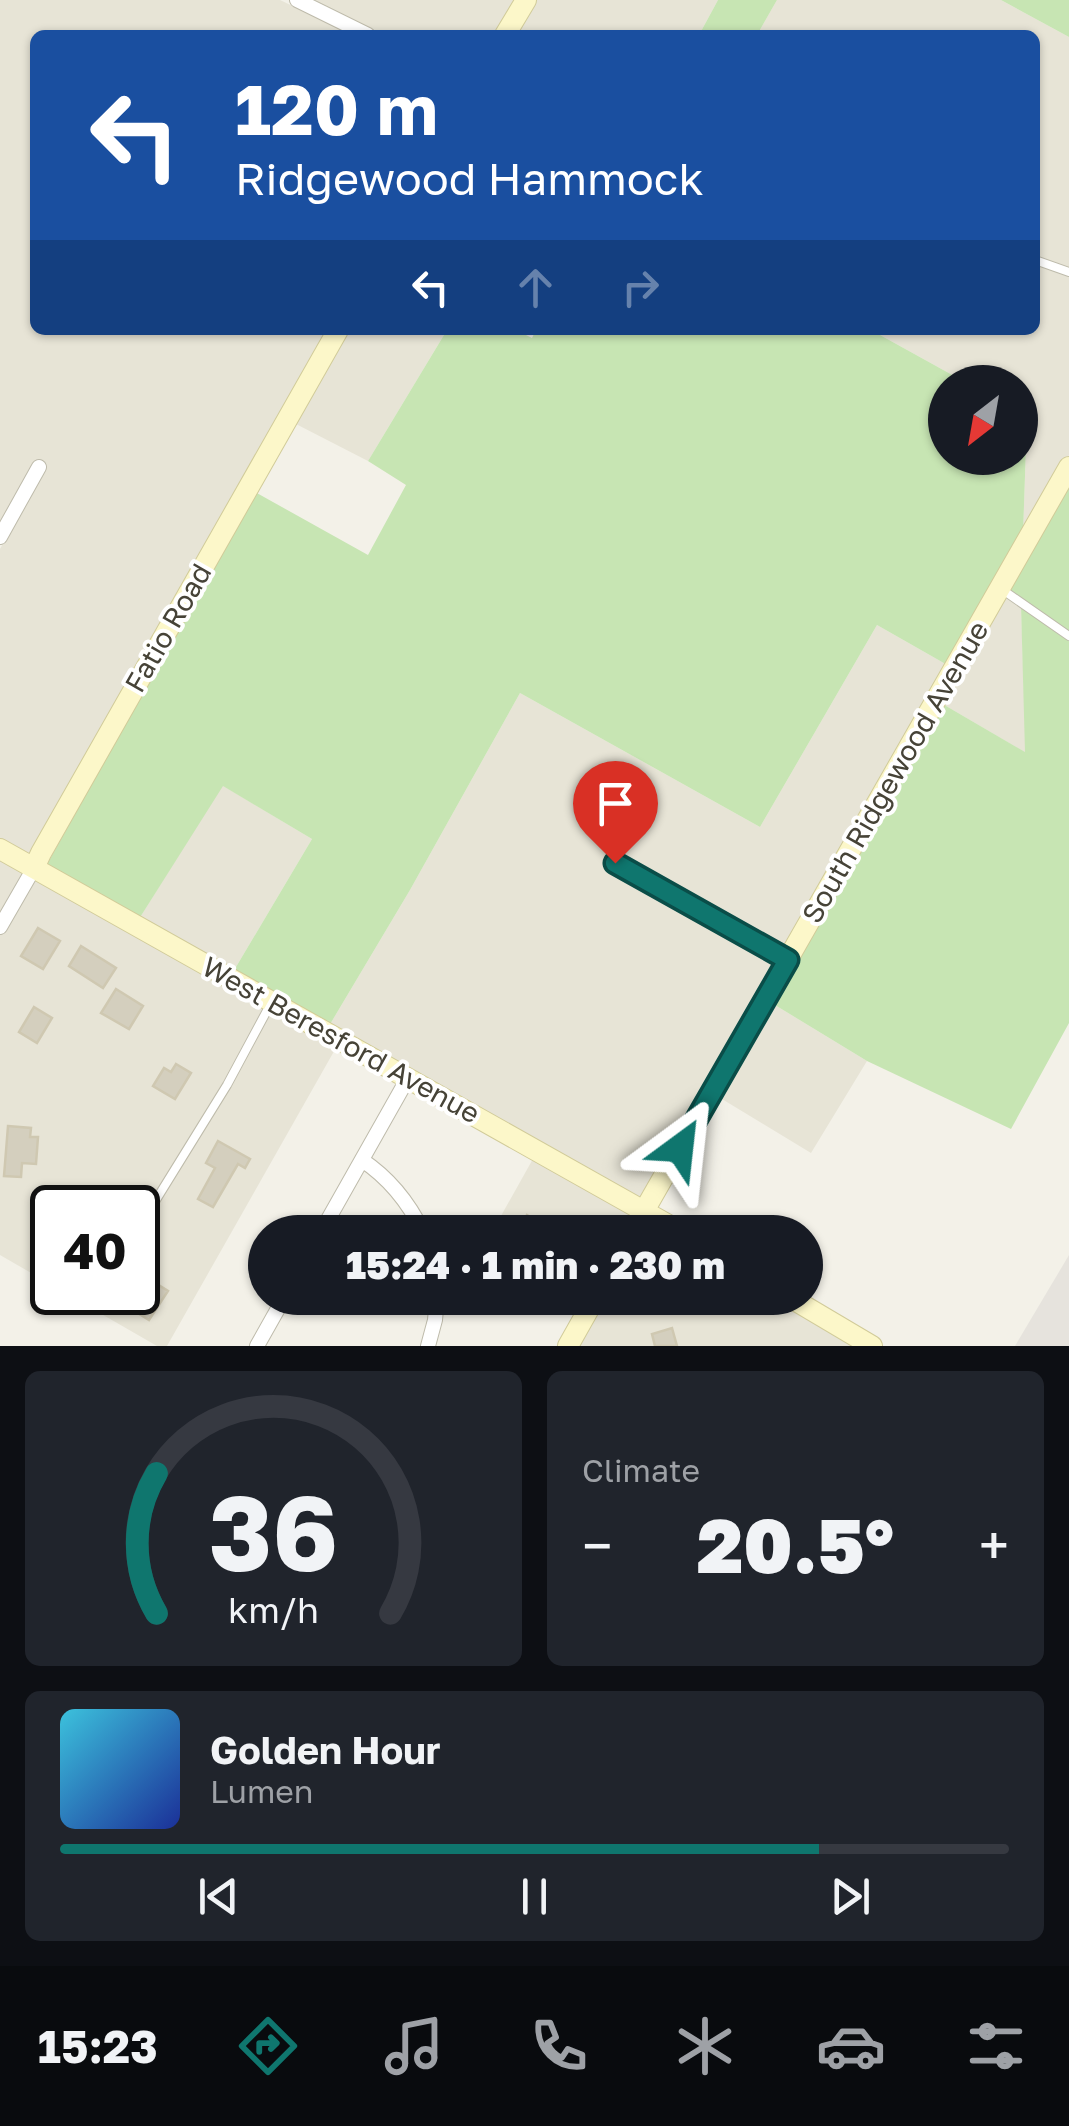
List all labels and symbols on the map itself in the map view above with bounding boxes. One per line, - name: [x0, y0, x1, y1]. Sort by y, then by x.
- north arrow: [928, 365, 1038, 475]
- street label: Fatio Road: [118, 558, 218, 698]
- street label: South Ridgewood Avenue: [795, 615, 995, 929]
- pin: [573, 761, 658, 864]
- street label: West Beresford Avenue: [197, 949, 486, 1130]
- position arrow: [628, 1096, 732, 1200]
- speed limit sign: 40: [30, 1185, 160, 1315]

